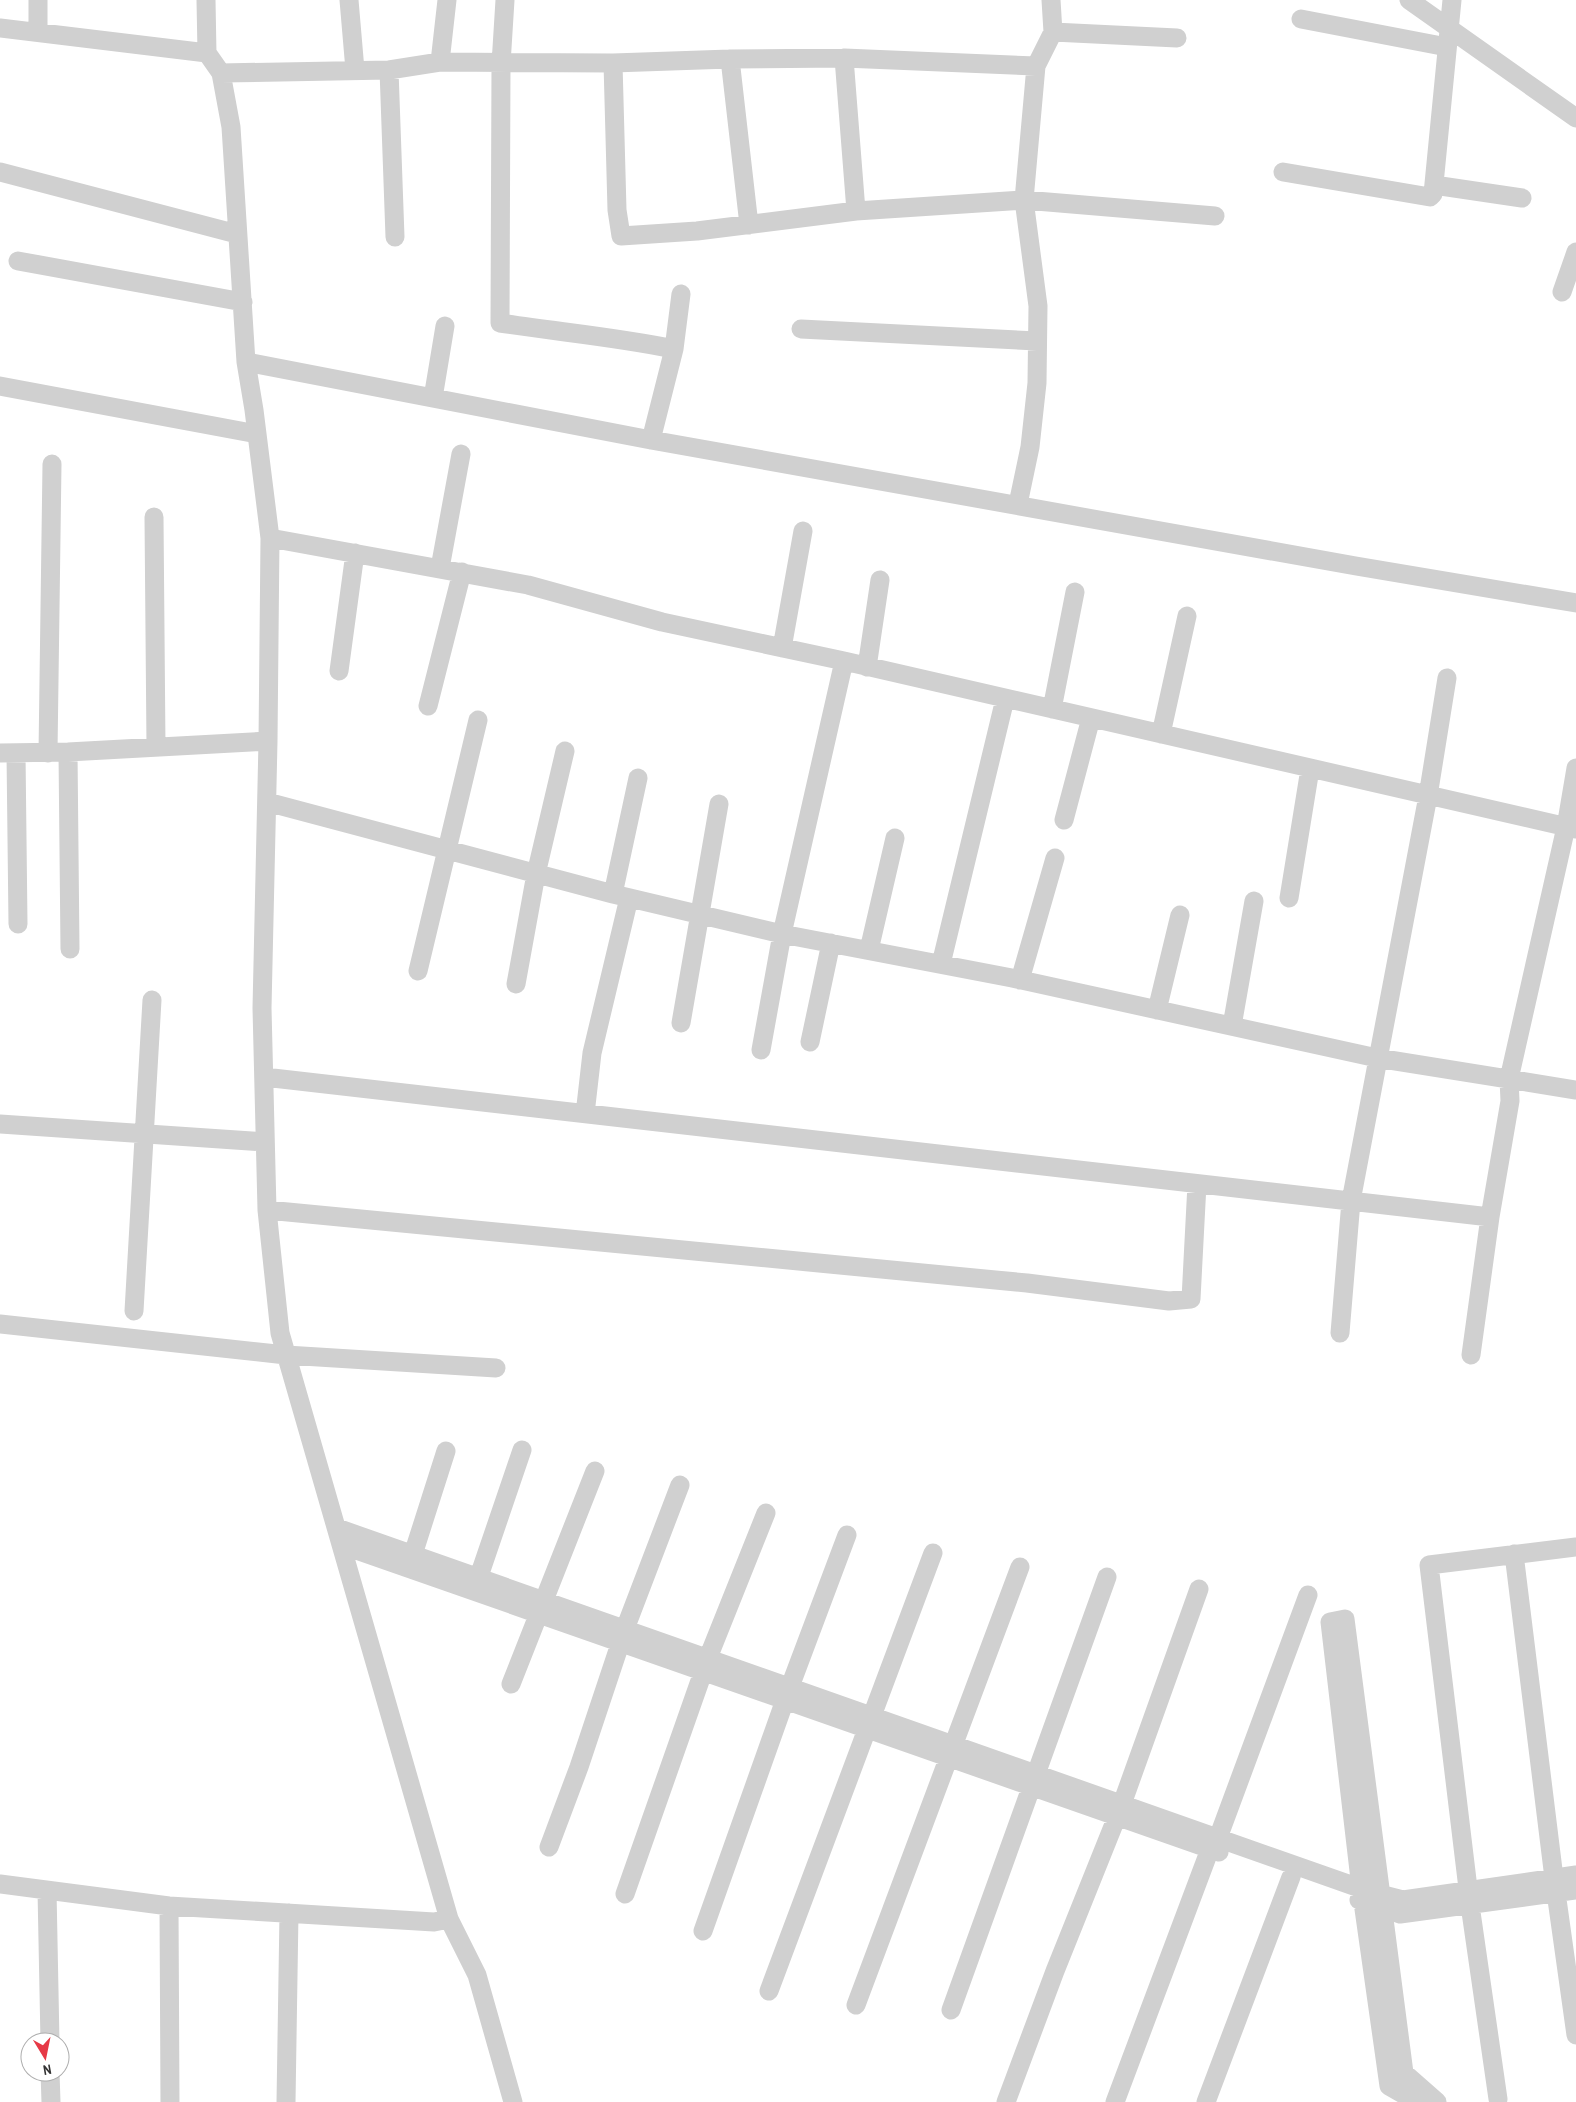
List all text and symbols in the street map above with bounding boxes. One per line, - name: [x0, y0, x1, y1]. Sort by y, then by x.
- north arrow: [20, 2032, 70, 2082]
- text: N: [42, 2060, 53, 2079]

